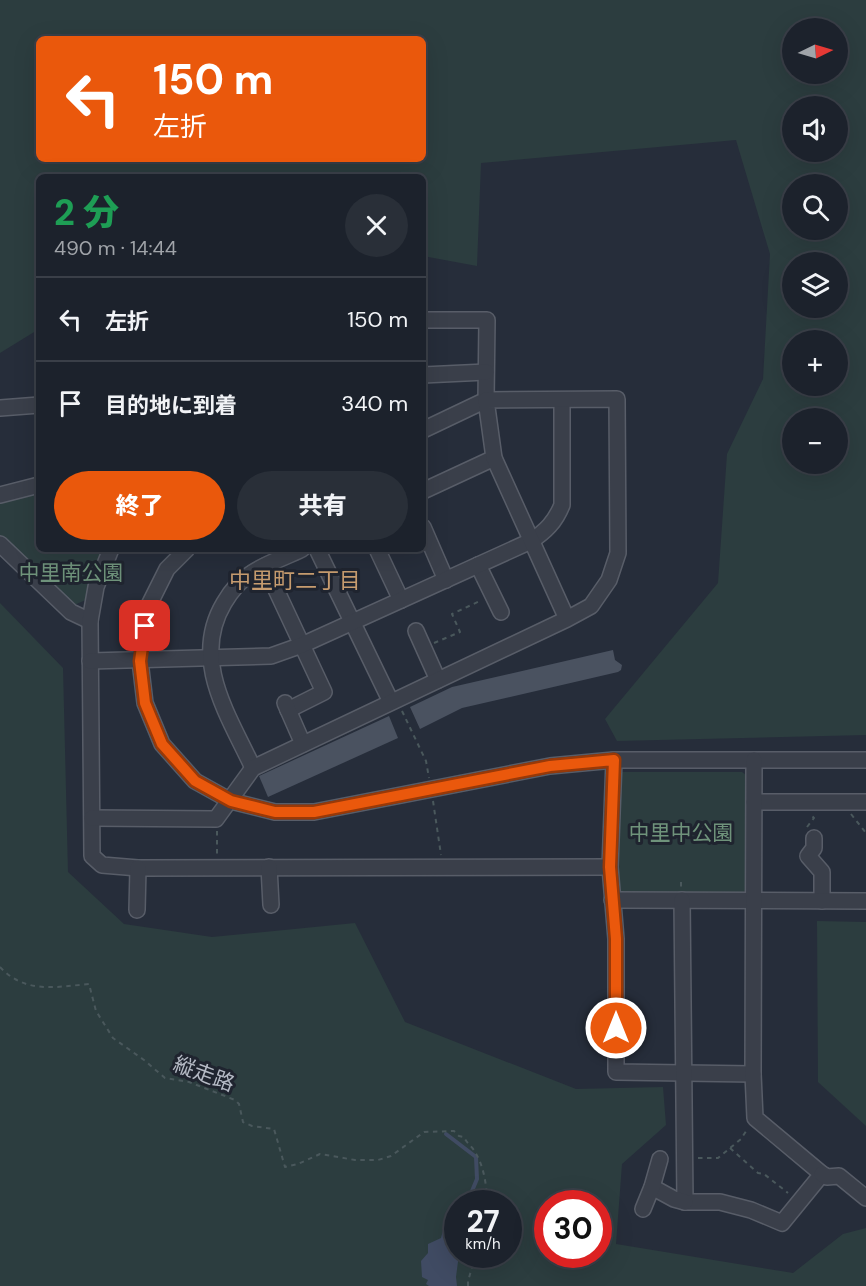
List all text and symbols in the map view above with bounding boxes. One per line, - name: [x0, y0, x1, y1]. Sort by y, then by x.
- north arrow: [782, 18, 848, 84]
- map controls: [782, 18, 848, 474]
- text: 150 m: [153, 52, 273, 107]
- icon: left: [54, 60, 132, 138]
- button: sound: [782, 96, 848, 162]
- text: 左折: [153, 109, 207, 144]
- button: search: [782, 174, 848, 240]
- text: 2 分: [54, 189, 119, 236]
- button: close: [345, 194, 408, 257]
- text: 490 m · 14:44: [54, 235, 177, 261]
- button: layers: [782, 252, 848, 318]
- icon: left: [54, 303, 87, 336]
- text: 150 m: [347, 305, 408, 334]
- text: 左折: [105, 307, 149, 336]
- button: +: [782, 330, 848, 396]
- icon: arrive: [54, 387, 87, 420]
- text: 340 m: [341, 389, 408, 418]
- text: 目的地に到着: [105, 391, 237, 420]
- button: −: [782, 408, 848, 474]
- button: 終了: [54, 471, 225, 540]
- button: 共有: [237, 471, 408, 540]
- park label: 中里南公園: [19, 559, 124, 587]
- district label: 中里町二丁目: [229, 566, 361, 595]
- pin: [119, 600, 170, 651]
- icon: arrive: [128, 609, 161, 642]
- park label: 中里中公園: [629, 819, 734, 847]
- position arrow: [584, 996, 648, 1060]
- street label: 縦走路: [170, 1050, 238, 1098]
- speed limit sign: 30: [534, 1190, 612, 1268]
- text: 27: [466, 1202, 500, 1241]
- text: km/h: [465, 1234, 501, 1254]

